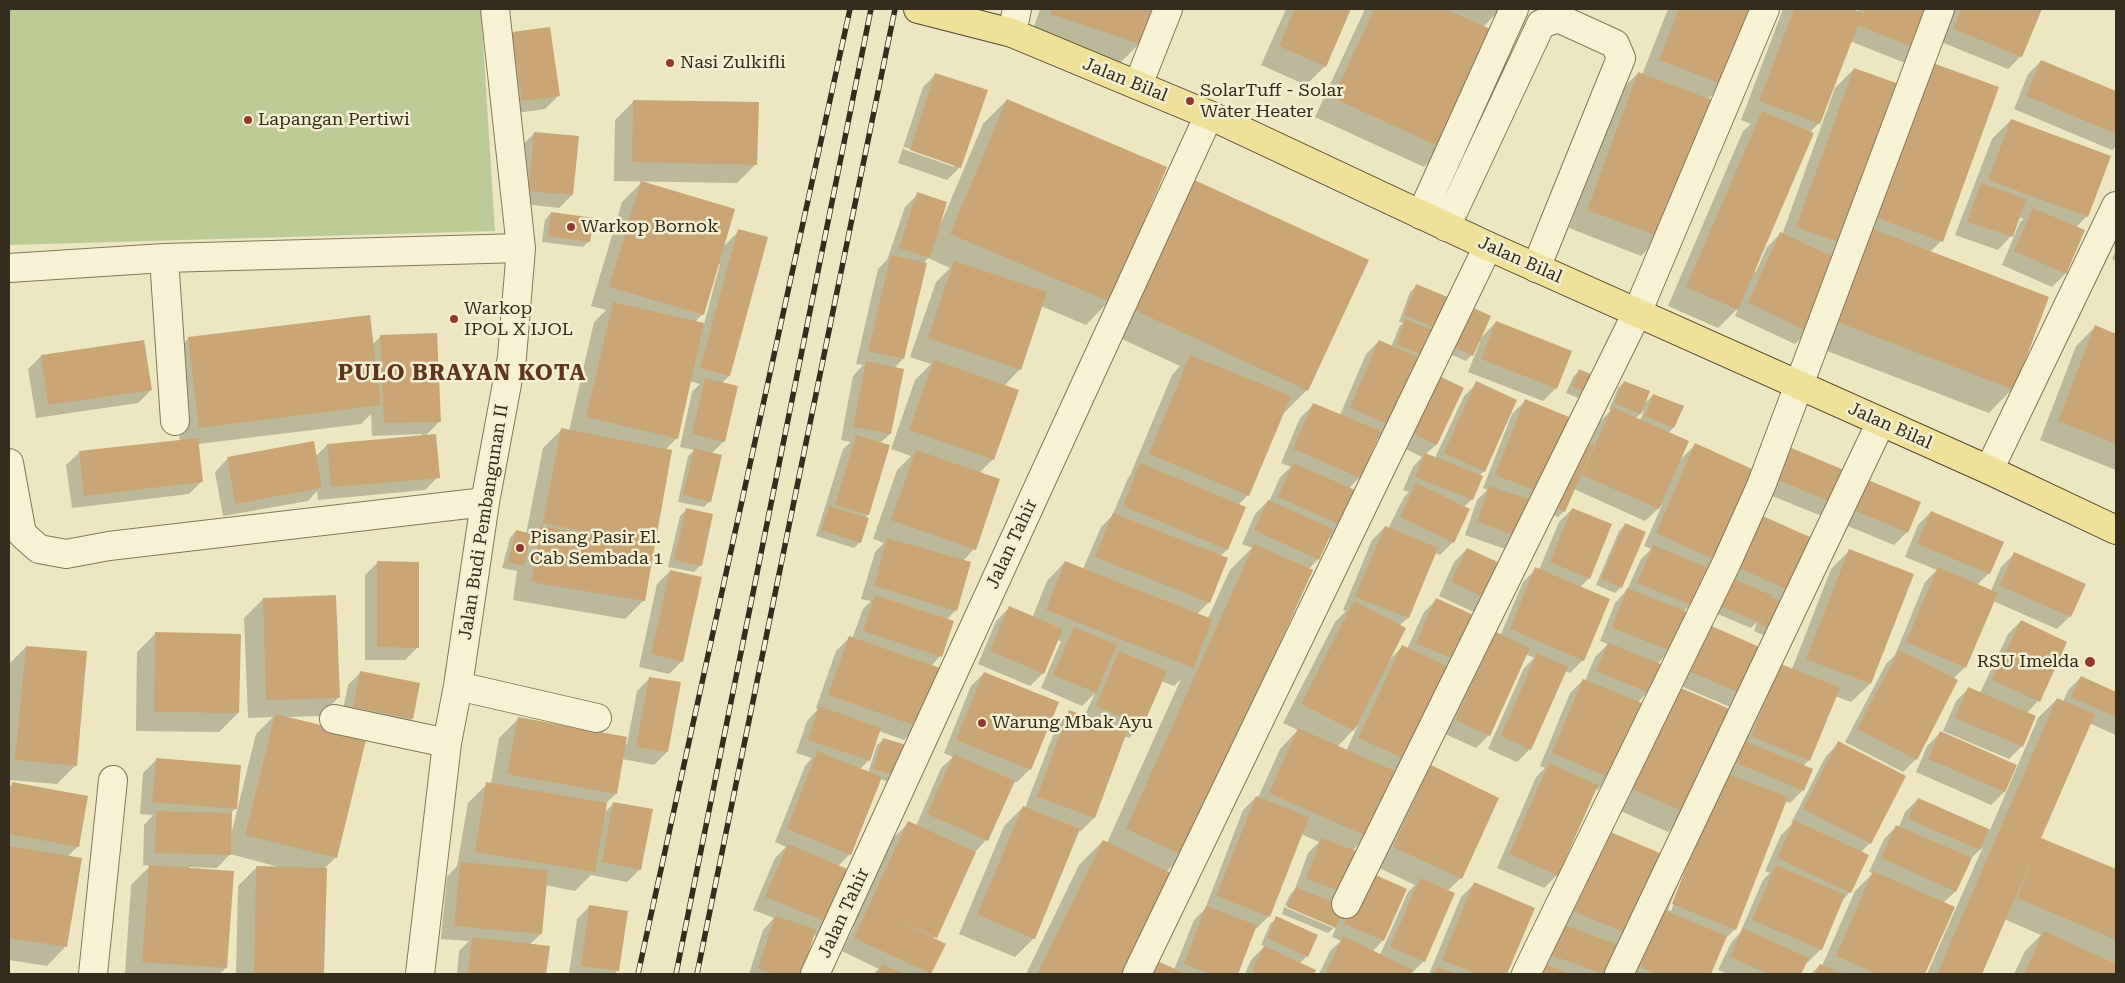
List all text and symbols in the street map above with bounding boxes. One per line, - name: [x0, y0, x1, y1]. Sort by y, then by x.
- place label: Nasi Zulkifli: [680, 52, 786, 74]
- street label: Jalan Bilal: [1079, 53, 1171, 107]
- marker: Nasi Zulkifli: [664, 57, 676, 69]
- place label: SolarTuff - Solar Water Heater: [1200, 80, 1344, 122]
- marker: SolarTuff - Solar Water Heater: [1184, 95, 1196, 107]
- place label: Lapangan Pertiwi: [258, 109, 410, 131]
- marker: Lapangan Pertiwi: [242, 114, 254, 126]
- place label: Warkop Bornok: [581, 216, 719, 238]
- marker: Warkop Bornok: [565, 221, 577, 233]
- street label: Jalan Bilal: [1475, 232, 1565, 288]
- place label: Warkop IPOL X IJOL: [464, 298, 573, 340]
- marker: Warkop IPOL X IJOL: [448, 313, 460, 325]
- district label: PULO BRAYAN KOTA: [336, 361, 588, 387]
- street label: Jalan Bilal: [1845, 398, 1935, 454]
- street label: Jalan Budi Pembangunan II: [455, 403, 513, 641]
- street label: Jalan Tahir: [982, 496, 1042, 592]
- place label: Pisang Pasir El. Cab Sembada 1: [530, 527, 663, 570]
- marker: Pisang Pasir El. Cab Sembada 1: [514, 542, 526, 554]
- place label: RSU Imelda: [1977, 651, 2079, 673]
- marker: RSU Imelda: [2083, 655, 2097, 669]
- place label: Warung Mbak Ayu: [992, 712, 1153, 734]
- marker: Warung Mbak Ayu: [976, 717, 988, 729]
- street label: Jalan Tahir: [814, 865, 874, 961]

